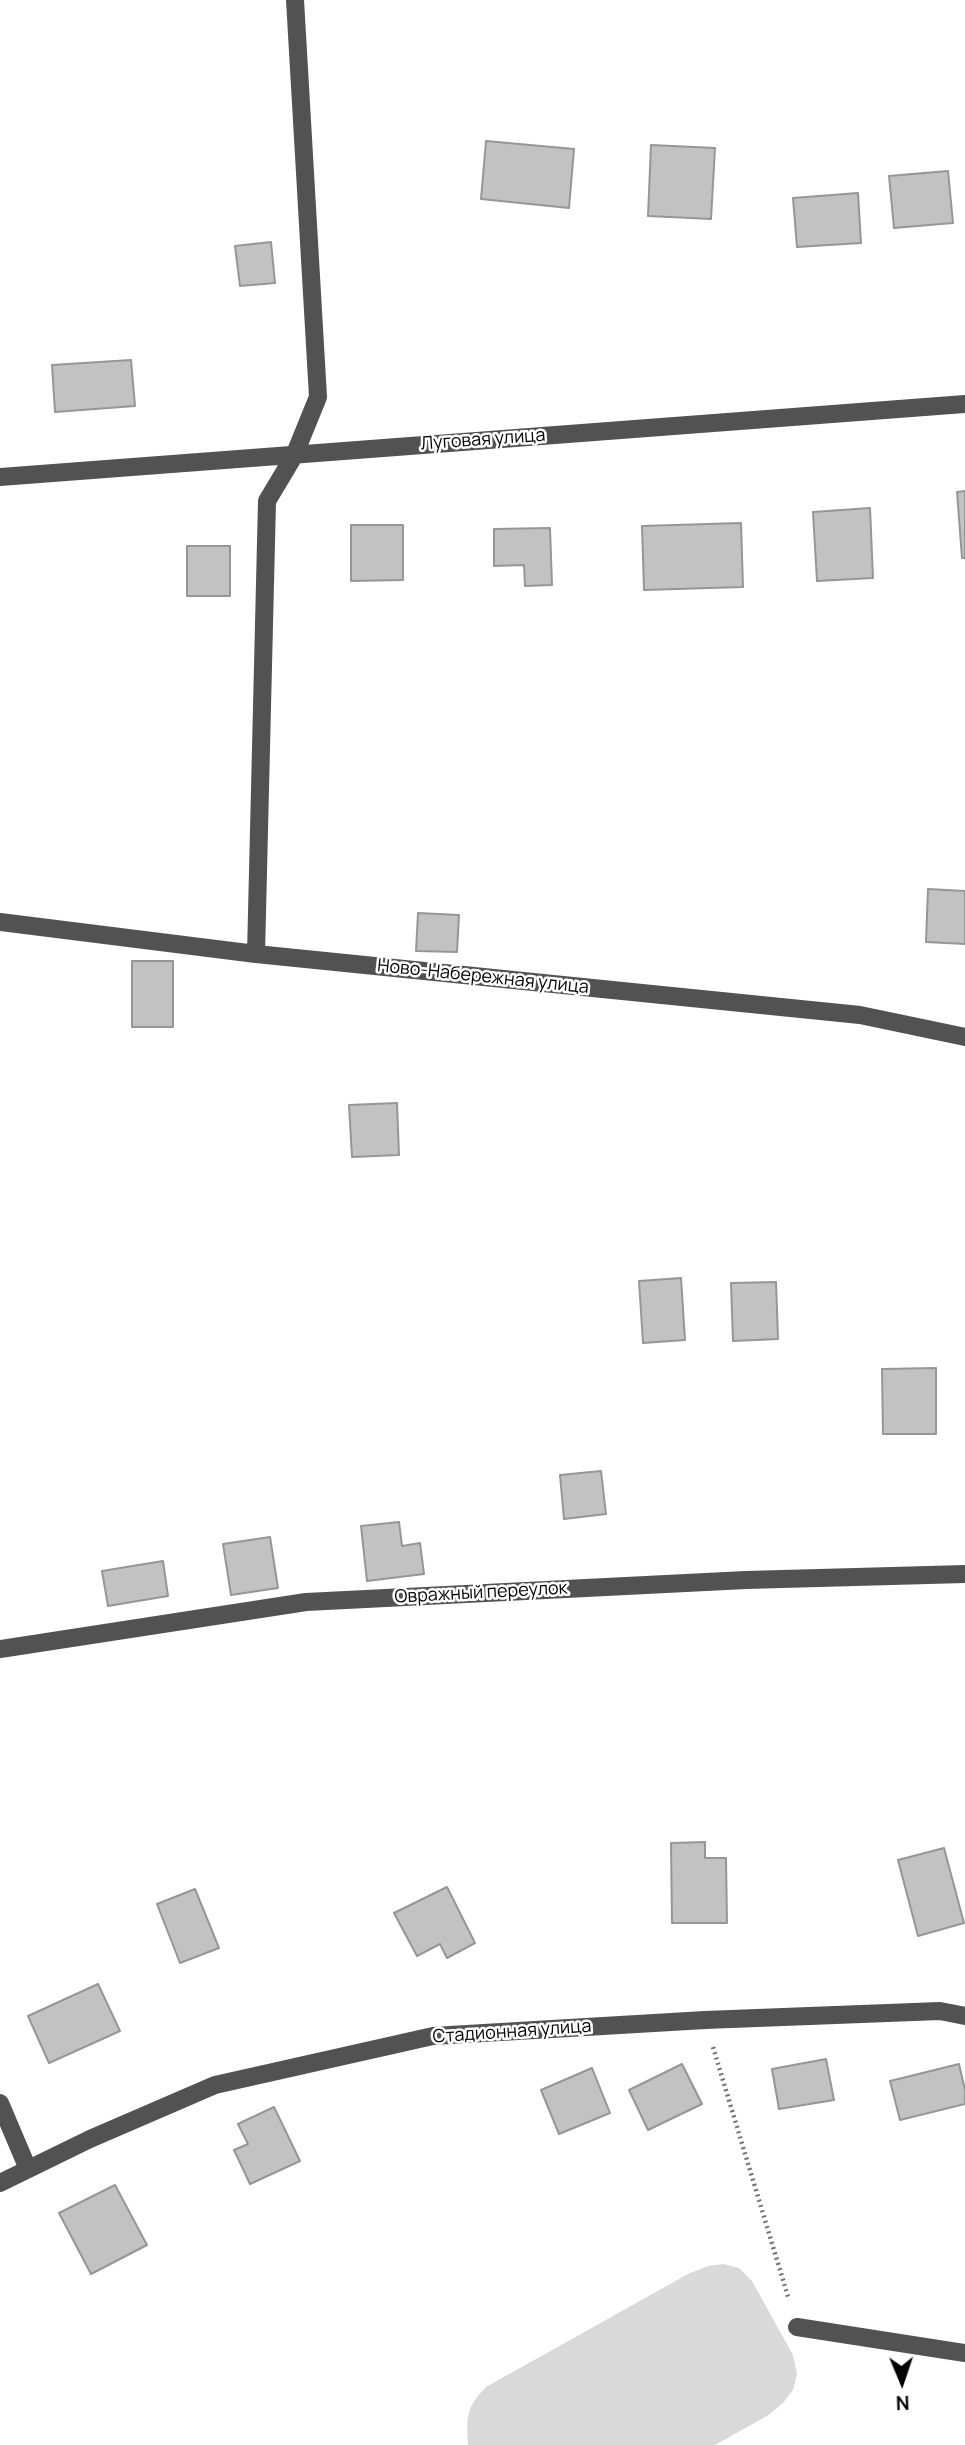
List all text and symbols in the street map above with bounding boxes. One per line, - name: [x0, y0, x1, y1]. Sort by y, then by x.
- street label: Луговая улица: [420, 425, 546, 455]
- street label: Ново-Набережная улица: [376, 955, 590, 999]
- street label: Овражный переулок: [394, 1578, 568, 1608]
- street label: Стадионная улица: [432, 2016, 592, 2048]
- north arrow: [867, 2347, 937, 2417]
- text: N: [895, 2390, 910, 2416]

